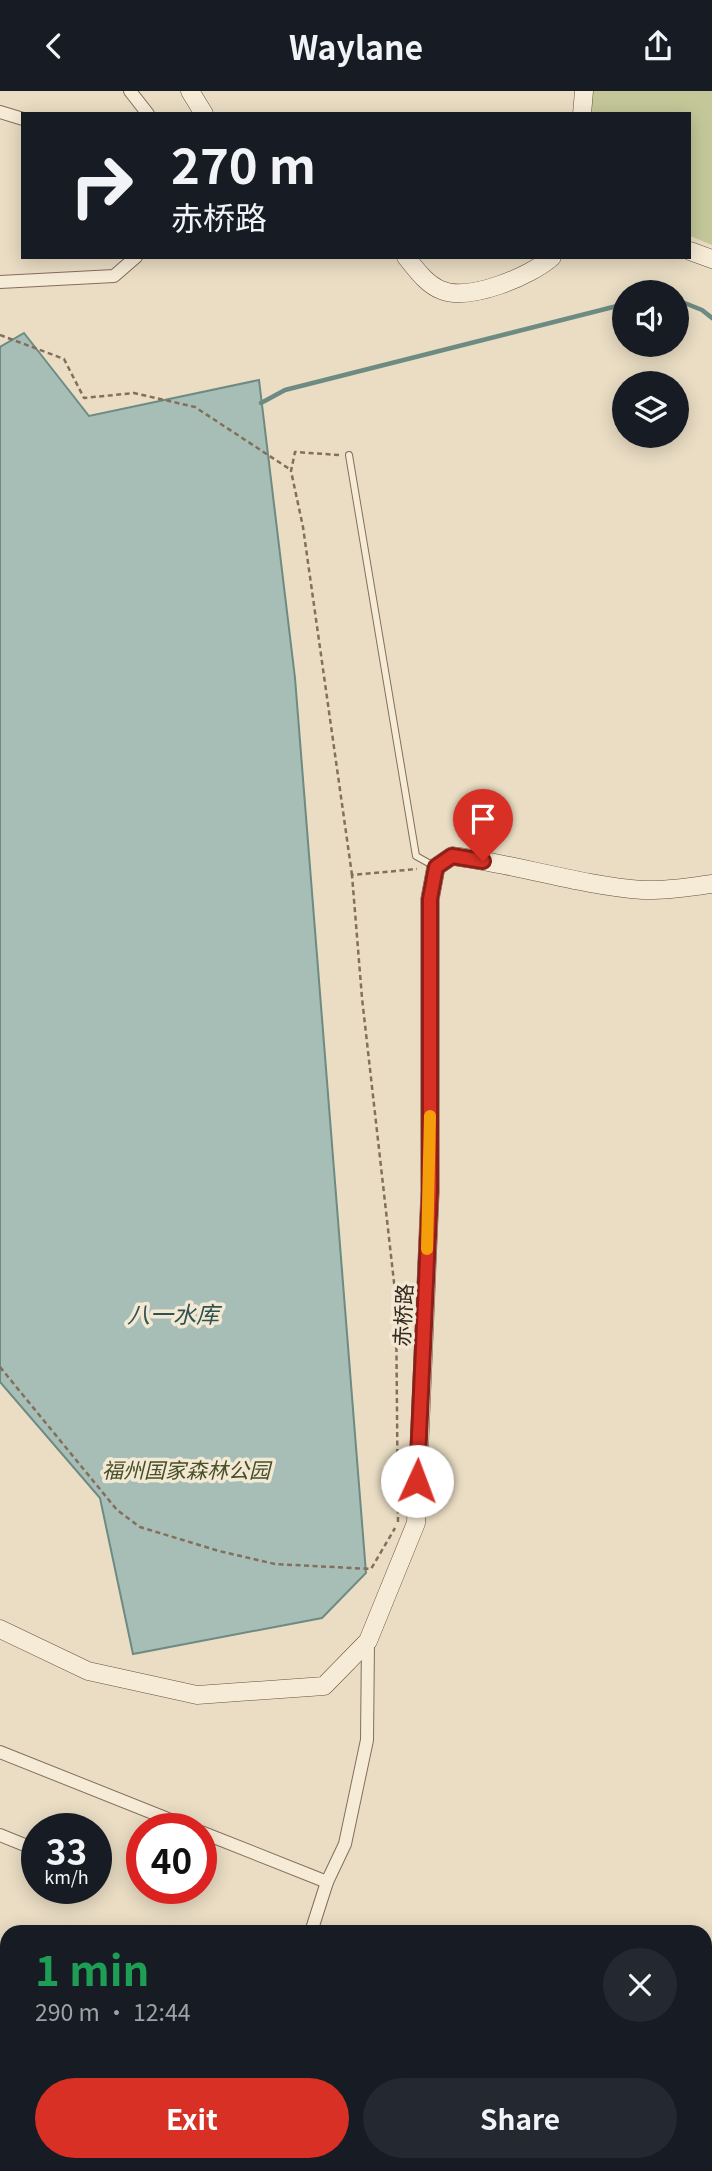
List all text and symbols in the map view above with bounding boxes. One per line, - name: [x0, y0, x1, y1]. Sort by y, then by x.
- text: Waylane: [289, 23, 423, 69]
- icon: back: [35, 27, 73, 65]
- icon: share: [639, 27, 677, 65]
- text: 270 m: [171, 127, 316, 198]
- icon: right: [56, 140, 147, 231]
- text: 赤桥路: [171, 193, 267, 239]
- map controls: [612, 280, 689, 448]
- button: sound: [612, 280, 689, 357]
- button: layers: [612, 371, 689, 448]
- pin: [453, 789, 513, 861]
- icon: arrive: [464, 800, 502, 838]
- street label: 赤桥路: [385, 1283, 419, 1347]
- water label: 八一水库: [127, 1296, 223, 1330]
- position arrow: [380, 1444, 454, 1518]
- park label: 福州国家森林公园: [102, 1454, 273, 1484]
- speed limit sign: 40: [126, 1813, 217, 1904]
- text: 33: [46, 1824, 87, 1875]
- text: km/h: [44, 1863, 89, 1889]
- text: 1 min: [35, 1937, 150, 1998]
- button: close: [603, 1948, 677, 2022]
- text: 290 m · 12:44: [35, 1994, 191, 2028]
- button: Exit: [35, 2078, 349, 2158]
- button: Share: [363, 2078, 677, 2158]

